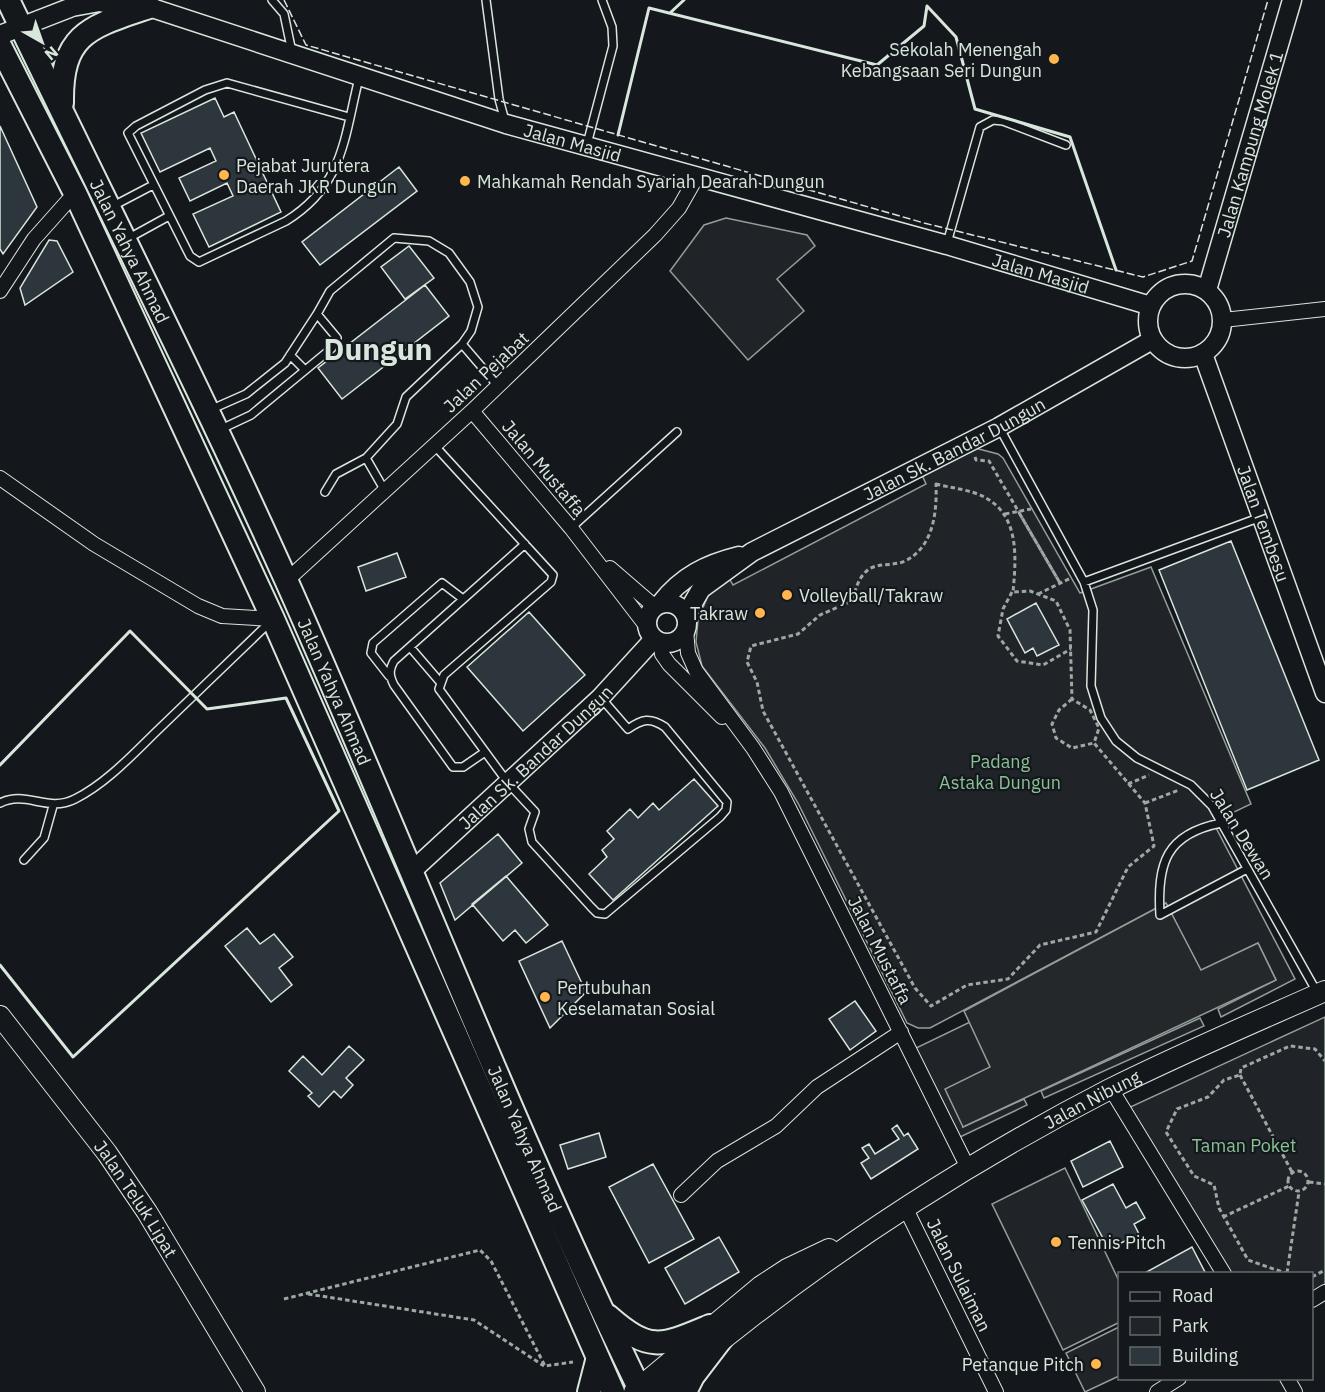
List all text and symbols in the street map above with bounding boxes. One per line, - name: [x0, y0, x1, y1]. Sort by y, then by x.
- north arrow: [12, 12, 72, 72]
- place label: Sekolah Menengah Kebangsaan Seri Dungun: [841, 38, 1042, 82]
- text: N: [41, 42, 63, 65]
- street label: Jalan Kampung Molek 1: [1212, 48, 1288, 240]
- marker: Sekolah Menengah Kebangsaan Seri Dungun: [1047, 52, 1061, 66]
- street label: Jalan Masjid: [521, 118, 624, 167]
- place label: Pejabat Jurutera Daerah JKR Dungun: [236, 154, 397, 198]
- marker: Pejabat Jurutera Daerah JKR Dungun: [217, 168, 231, 182]
- place label: Mahkamah Rendah Syariah Dearah Dungun: [477, 170, 825, 193]
- marker: Mahkamah Rendah Syariah Dearah Dungun: [458, 174, 472, 188]
- street label: Jalan Yahya Ahmad: [85, 175, 175, 327]
- street label: Jalan Masjid: [989, 248, 1092, 298]
- street label: Jalan Pejabat: [438, 327, 534, 417]
- district label: Dungun: [324, 329, 432, 368]
- street label: Jalan Sk. Bandar Dungun: [859, 392, 1049, 505]
- street label: Jalan Mustaffa: [497, 415, 591, 521]
- street label: Jalan Tembesu: [1232, 462, 1295, 585]
- place label: Volleyball/Takraw: [799, 584, 943, 607]
- marker: Volleyball/Takraw: [780, 588, 794, 602]
- place label: Takraw: [690, 602, 748, 625]
- marker: Takraw: [753, 606, 767, 620]
- street label: Jalan Yahya Ahmad: [293, 615, 377, 768]
- street label: Jalan Sk. Bandar Dungun: [454, 680, 618, 834]
- park label: Padang Astaka Dungun: [939, 750, 1061, 794]
- street label: Jalan Dewan: [1205, 784, 1279, 884]
- street label: Jalan Mustaffa: [843, 892, 917, 1008]
- place label: Pertubuhan Keselamatan Sosial: [557, 976, 715, 1020]
- marker: Pertubuhan Keselamatan Sosial: [538, 990, 552, 1004]
- street label: Jalan Yahya Ahmad: [483, 1062, 567, 1216]
- street label: Jalan Nibung: [1040, 1064, 1144, 1134]
- park label: Taman Poket: [1192, 1134, 1296, 1157]
- street label: Jalan Teluk Lipat: [90, 1135, 183, 1261]
- street label: Jalan Sulaiman: [922, 1215, 996, 1335]
- place label: Tennis Pitch: [1068, 1231, 1166, 1254]
- marker: Tennis Pitch: [1049, 1235, 1063, 1249]
- legend: [1118, 1272, 1313, 1380]
- text: Road: [1172, 1284, 1213, 1307]
- text: Park: [1172, 1314, 1209, 1337]
- text: Building: [1172, 1344, 1239, 1367]
- place label: Petanque Pitch: [962, 1353, 1084, 1376]
- marker: Petanque Pitch: [1089, 1357, 1103, 1371]

